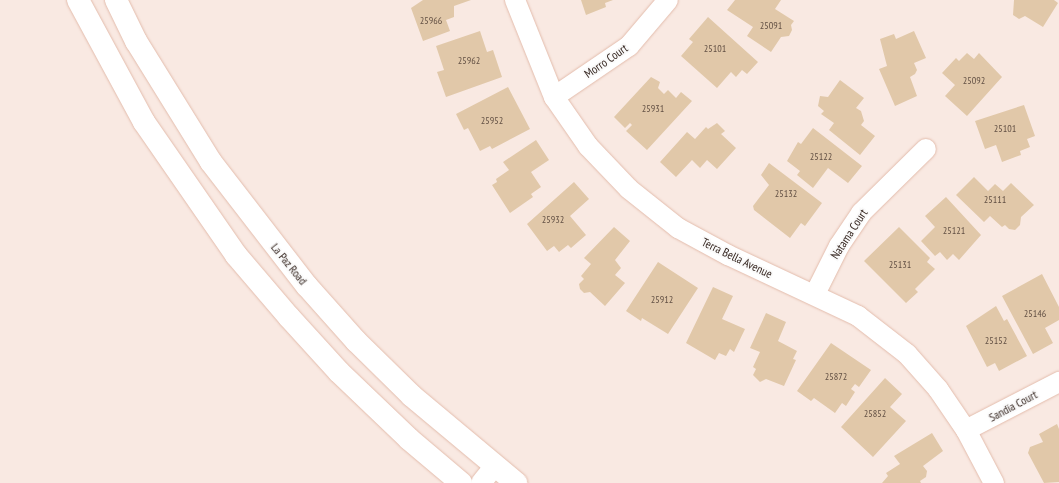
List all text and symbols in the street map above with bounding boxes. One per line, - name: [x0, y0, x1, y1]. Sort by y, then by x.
- house number: 25966: [420, 15, 442, 27]
- house number: 25091: [760, 20, 782, 32]
- street label: Morro Court: [582, 41, 630, 81]
- house number: 25101: [704, 43, 726, 55]
- house number: 25962: [458, 55, 480, 67]
- house number: 25092: [963, 75, 985, 87]
- house number: 25931: [642, 103, 664, 115]
- house number: 25952: [481, 115, 503, 127]
- house number: 25101: [994, 123, 1016, 135]
- house number: 25122: [810, 151, 832, 163]
- house number: 25132: [775, 188, 797, 200]
- house number: 25111: [984, 194, 1006, 206]
- street label: Natama Court: [827, 206, 871, 262]
- house number: 25932: [542, 214, 564, 226]
- house number: 25121: [943, 225, 965, 237]
- street label: Terra Bella Avenue: [699, 235, 775, 281]
- street label: La Paz Road: [268, 240, 310, 288]
- house number: 25131: [889, 259, 911, 271]
- house number: 25912: [651, 294, 673, 306]
- house number: 25146: [1024, 308, 1046, 320]
- house number: 25152: [985, 335, 1007, 347]
- house number: 25872: [825, 371, 847, 383]
- street label: Sandia Court: [986, 387, 1040, 425]
- house number: 25852: [864, 408, 886, 420]

